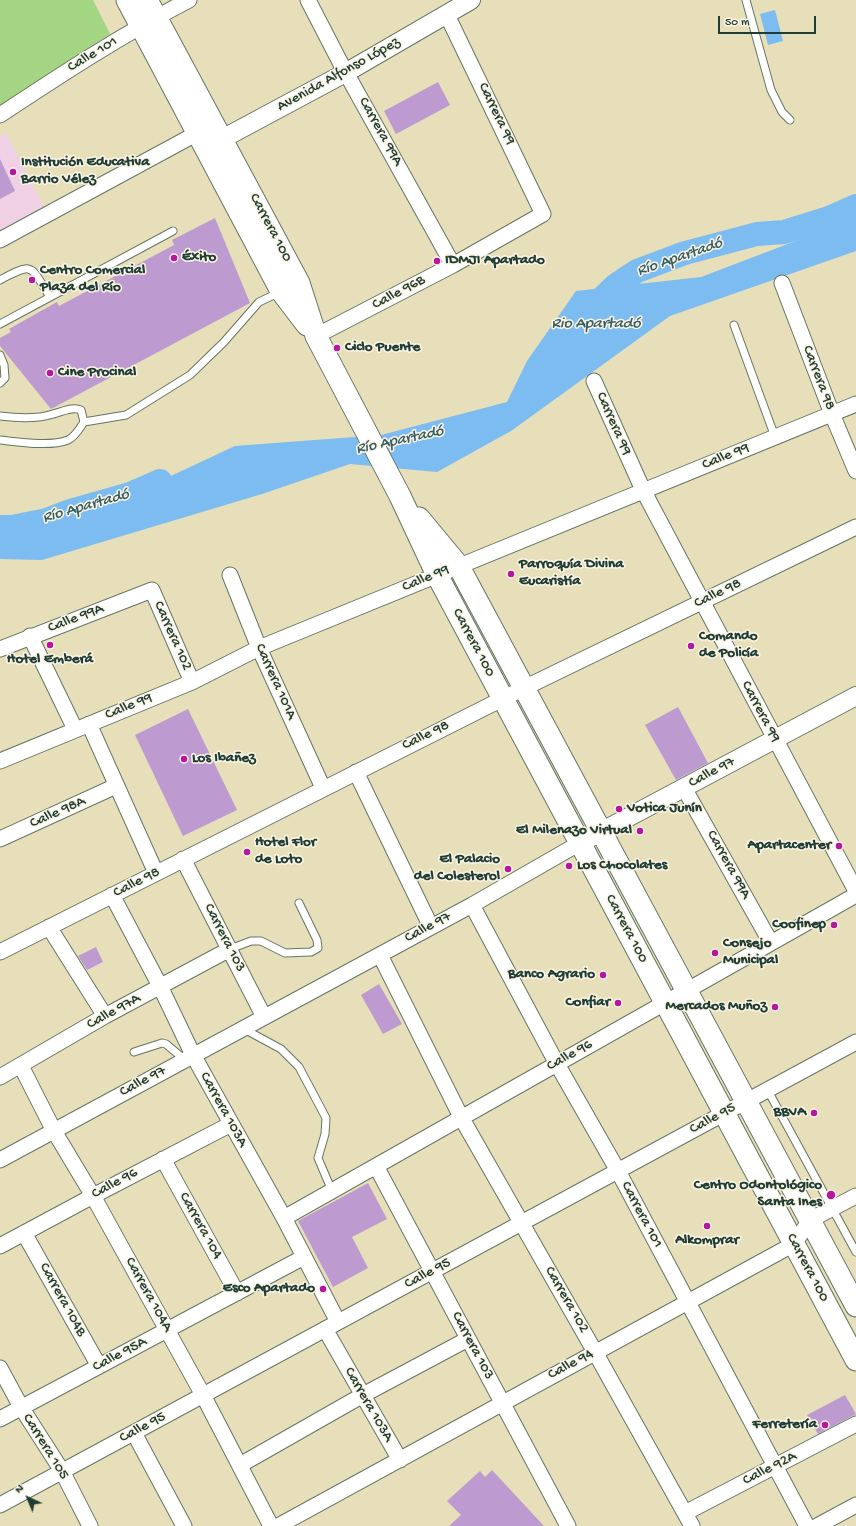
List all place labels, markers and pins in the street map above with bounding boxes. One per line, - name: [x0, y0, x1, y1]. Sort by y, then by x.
- place label: Institución Educativa Barrio Vélez: [21, 154, 150, 189]
- marker: Institución Educativa Barrio Vélez: [8, 167, 18, 177]
- place label: Éxito: [182, 249, 216, 267]
- place label: IDMJI Apartado: [445, 252, 545, 270]
- marker: Éxito: [169, 253, 179, 263]
- marker: IDMJI Apartado: [432, 256, 442, 266]
- place label: Centro Comercial Plaza del Río: [40, 262, 145, 297]
- marker: Centro Comercial Plaza del Río: [27, 275, 37, 285]
- place label: Ciclo Puente: [345, 339, 420, 357]
- marker: Ciclo Puente: [332, 343, 342, 353]
- place label: Cine Procinal: [58, 364, 136, 382]
- marker: Cine Procinal: [45, 368, 55, 378]
- place label: Parroquía Divina Eucaristía: [519, 556, 624, 591]
- marker: Parroquía Divina Eucaristía: [506, 569, 516, 579]
- place label: Comando de Policía: [699, 628, 758, 663]
- marker: Hotel Emberá: [45, 640, 55, 650]
- marker: Comando de Policía: [686, 641, 696, 651]
- place label: Hotel Emberá: [7, 651, 93, 669]
- place label: Los Ibañez: [192, 750, 256, 768]
- marker: Los Ibañez: [179, 754, 189, 764]
- place label: Votica Junín: [627, 800, 702, 818]
- marker: Votica Junín: [614, 804, 624, 814]
- place label: El Milenazo Virtual: [516, 822, 632, 840]
- marker: El Milenazo Virtual: [635, 826, 645, 836]
- place label: Hotel Flor de Loto: [255, 834, 316, 869]
- place label: Apartacenter: [748, 837, 831, 855]
- marker: Apartacenter: [834, 841, 844, 851]
- marker: Hotel Flor de Loto: [242, 847, 252, 857]
- place label: El Palacio del Colesterol: [414, 851, 500, 886]
- place label: Los Chocolates: [577, 857, 667, 875]
- marker: Los Chocolates: [564, 861, 574, 871]
- marker: El Palacio del Colesterol: [503, 864, 513, 874]
- place label: Coofinep: [772, 916, 826, 934]
- marker: Coofinep: [829, 920, 839, 930]
- place label: Consejo Municipal: [723, 935, 778, 970]
- marker: Consejo Municipal: [710, 948, 720, 958]
- place label: Banco Agrario: [508, 966, 595, 984]
- marker: Banco Agrario: [598, 970, 608, 980]
- place label: Confiar: [565, 994, 610, 1012]
- marker: Confiar: [613, 998, 623, 1008]
- place label: Mercados Muñoz: [665, 998, 767, 1016]
- marker: Mercados Muñoz: [770, 1002, 780, 1012]
- place label: BBVA: [773, 1104, 806, 1122]
- marker: BBVA: [809, 1108, 819, 1118]
- place label: Centro Odontológico Santa Ines: [694, 1177, 822, 1212]
- marker: Centro Odontológico Santa Ines: [825, 1189, 837, 1201]
- marker: Alkomprar: [702, 1221, 712, 1231]
- place label: Alkomprar: [675, 1232, 739, 1250]
- place label: Esco Apartado: [223, 1280, 315, 1298]
- marker: Esco Apartado: [318, 1284, 328, 1294]
- place label: Ferretería: [752, 1416, 817, 1434]
- marker: Ferretería: [820, 1420, 830, 1430]

